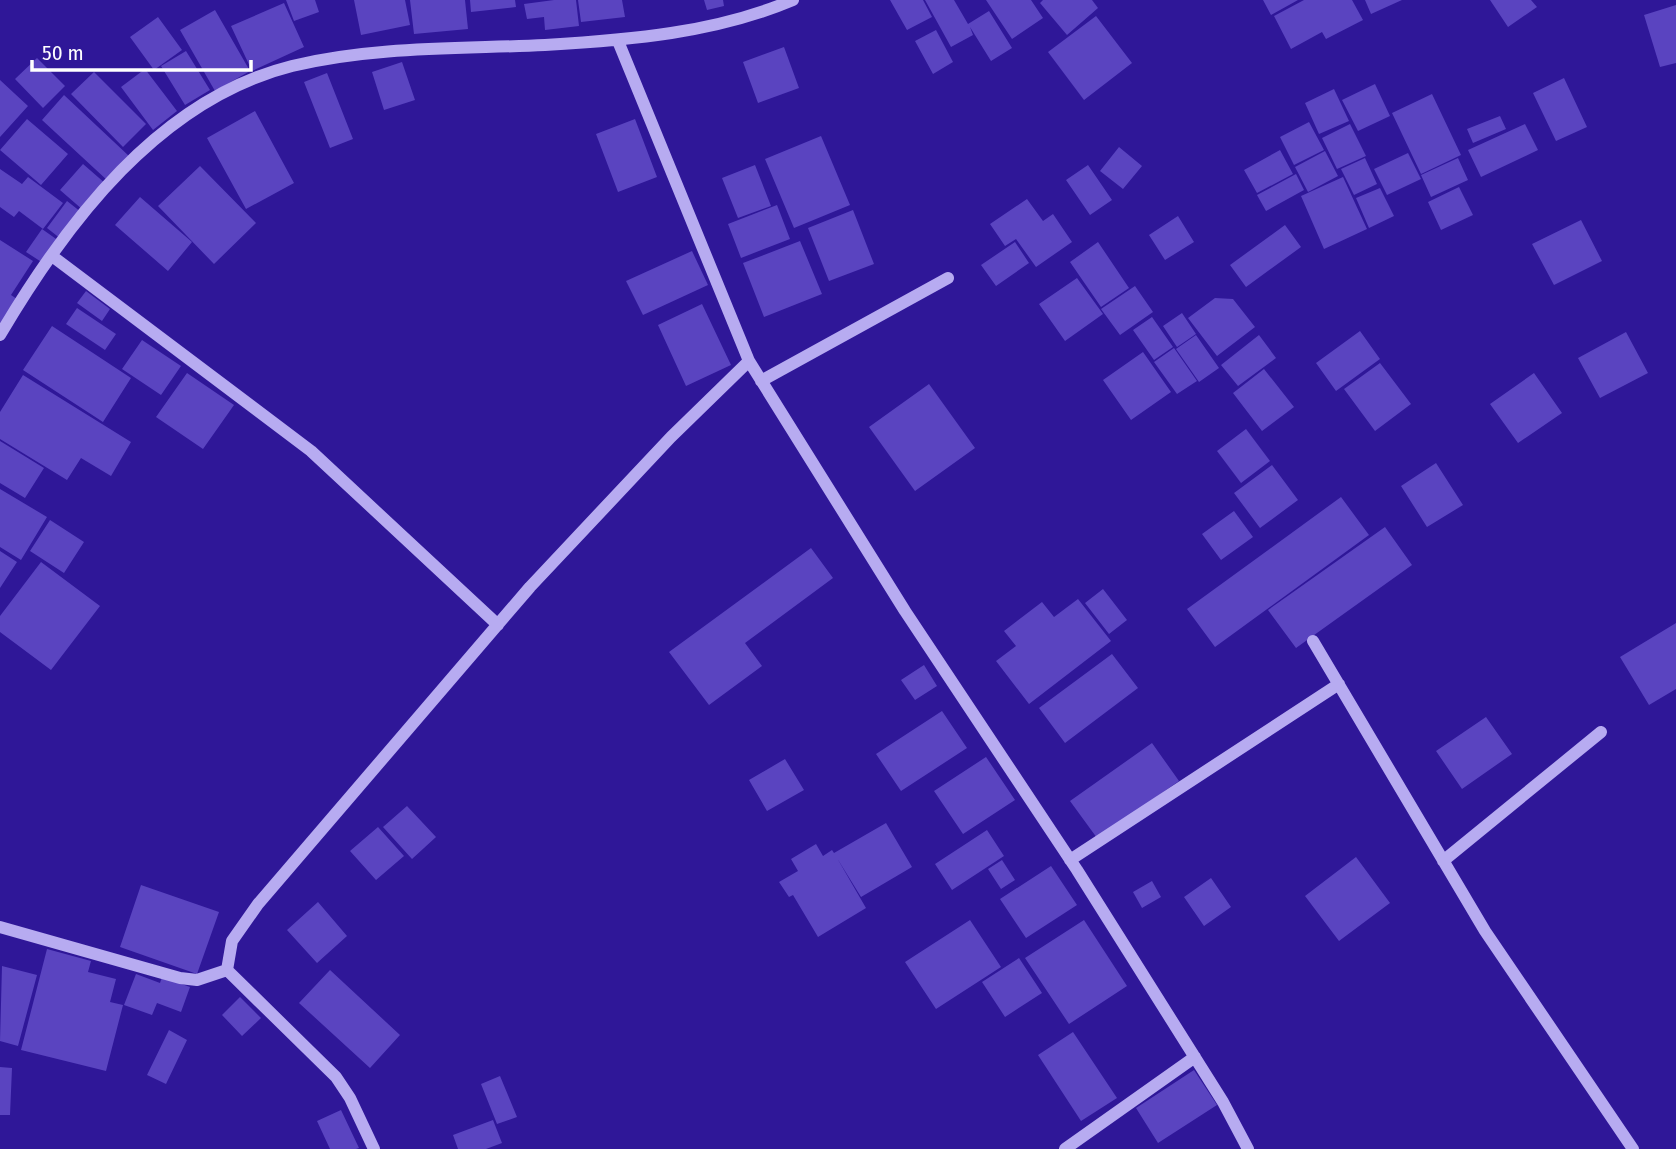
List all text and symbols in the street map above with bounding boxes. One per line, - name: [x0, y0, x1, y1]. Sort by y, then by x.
- scale bar: [32, 28, 250, 72]
- text: 50 m: [42, 40, 84, 66]

